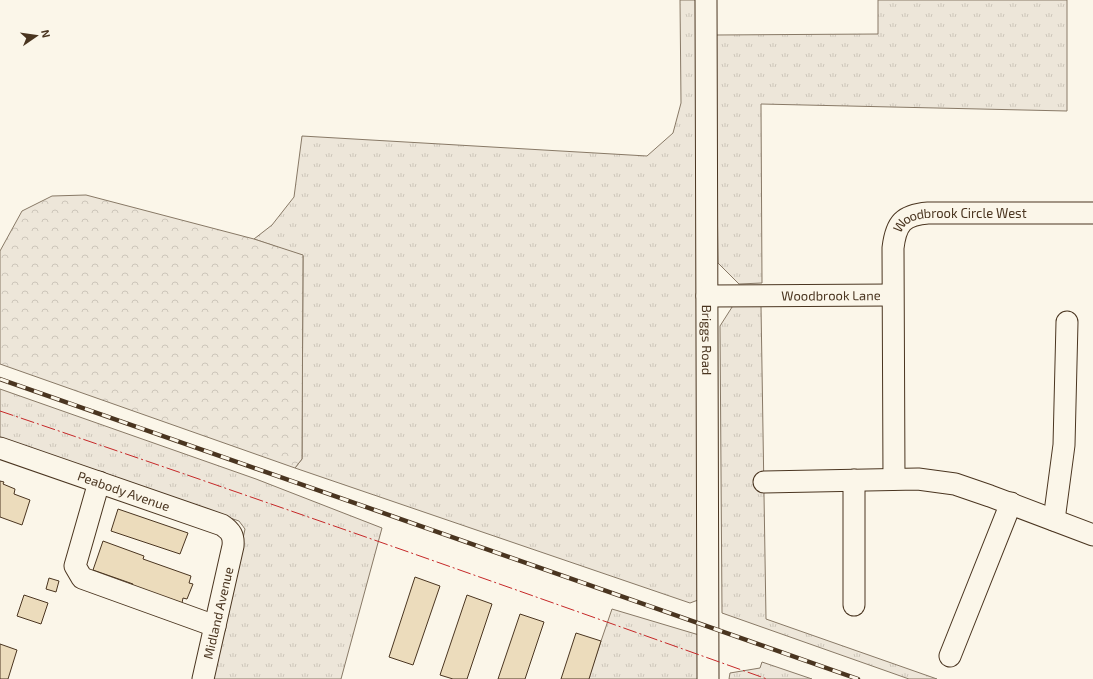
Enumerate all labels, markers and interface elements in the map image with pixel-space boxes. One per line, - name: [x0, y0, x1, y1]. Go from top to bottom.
- north arrow: [16, 16, 56, 56]
- text: N: [39, 28, 53, 39]
- street label: Woodbrook Circle West: [889, 205, 1027, 235]
- street label: Woodbrook Lane: [781, 287, 881, 304]
- street label: Briggs Road: [699, 305, 715, 375]
- street label: Peabody Avenue: [75, 468, 172, 514]
- street label: Midland Avenue: [200, 565, 236, 661]

